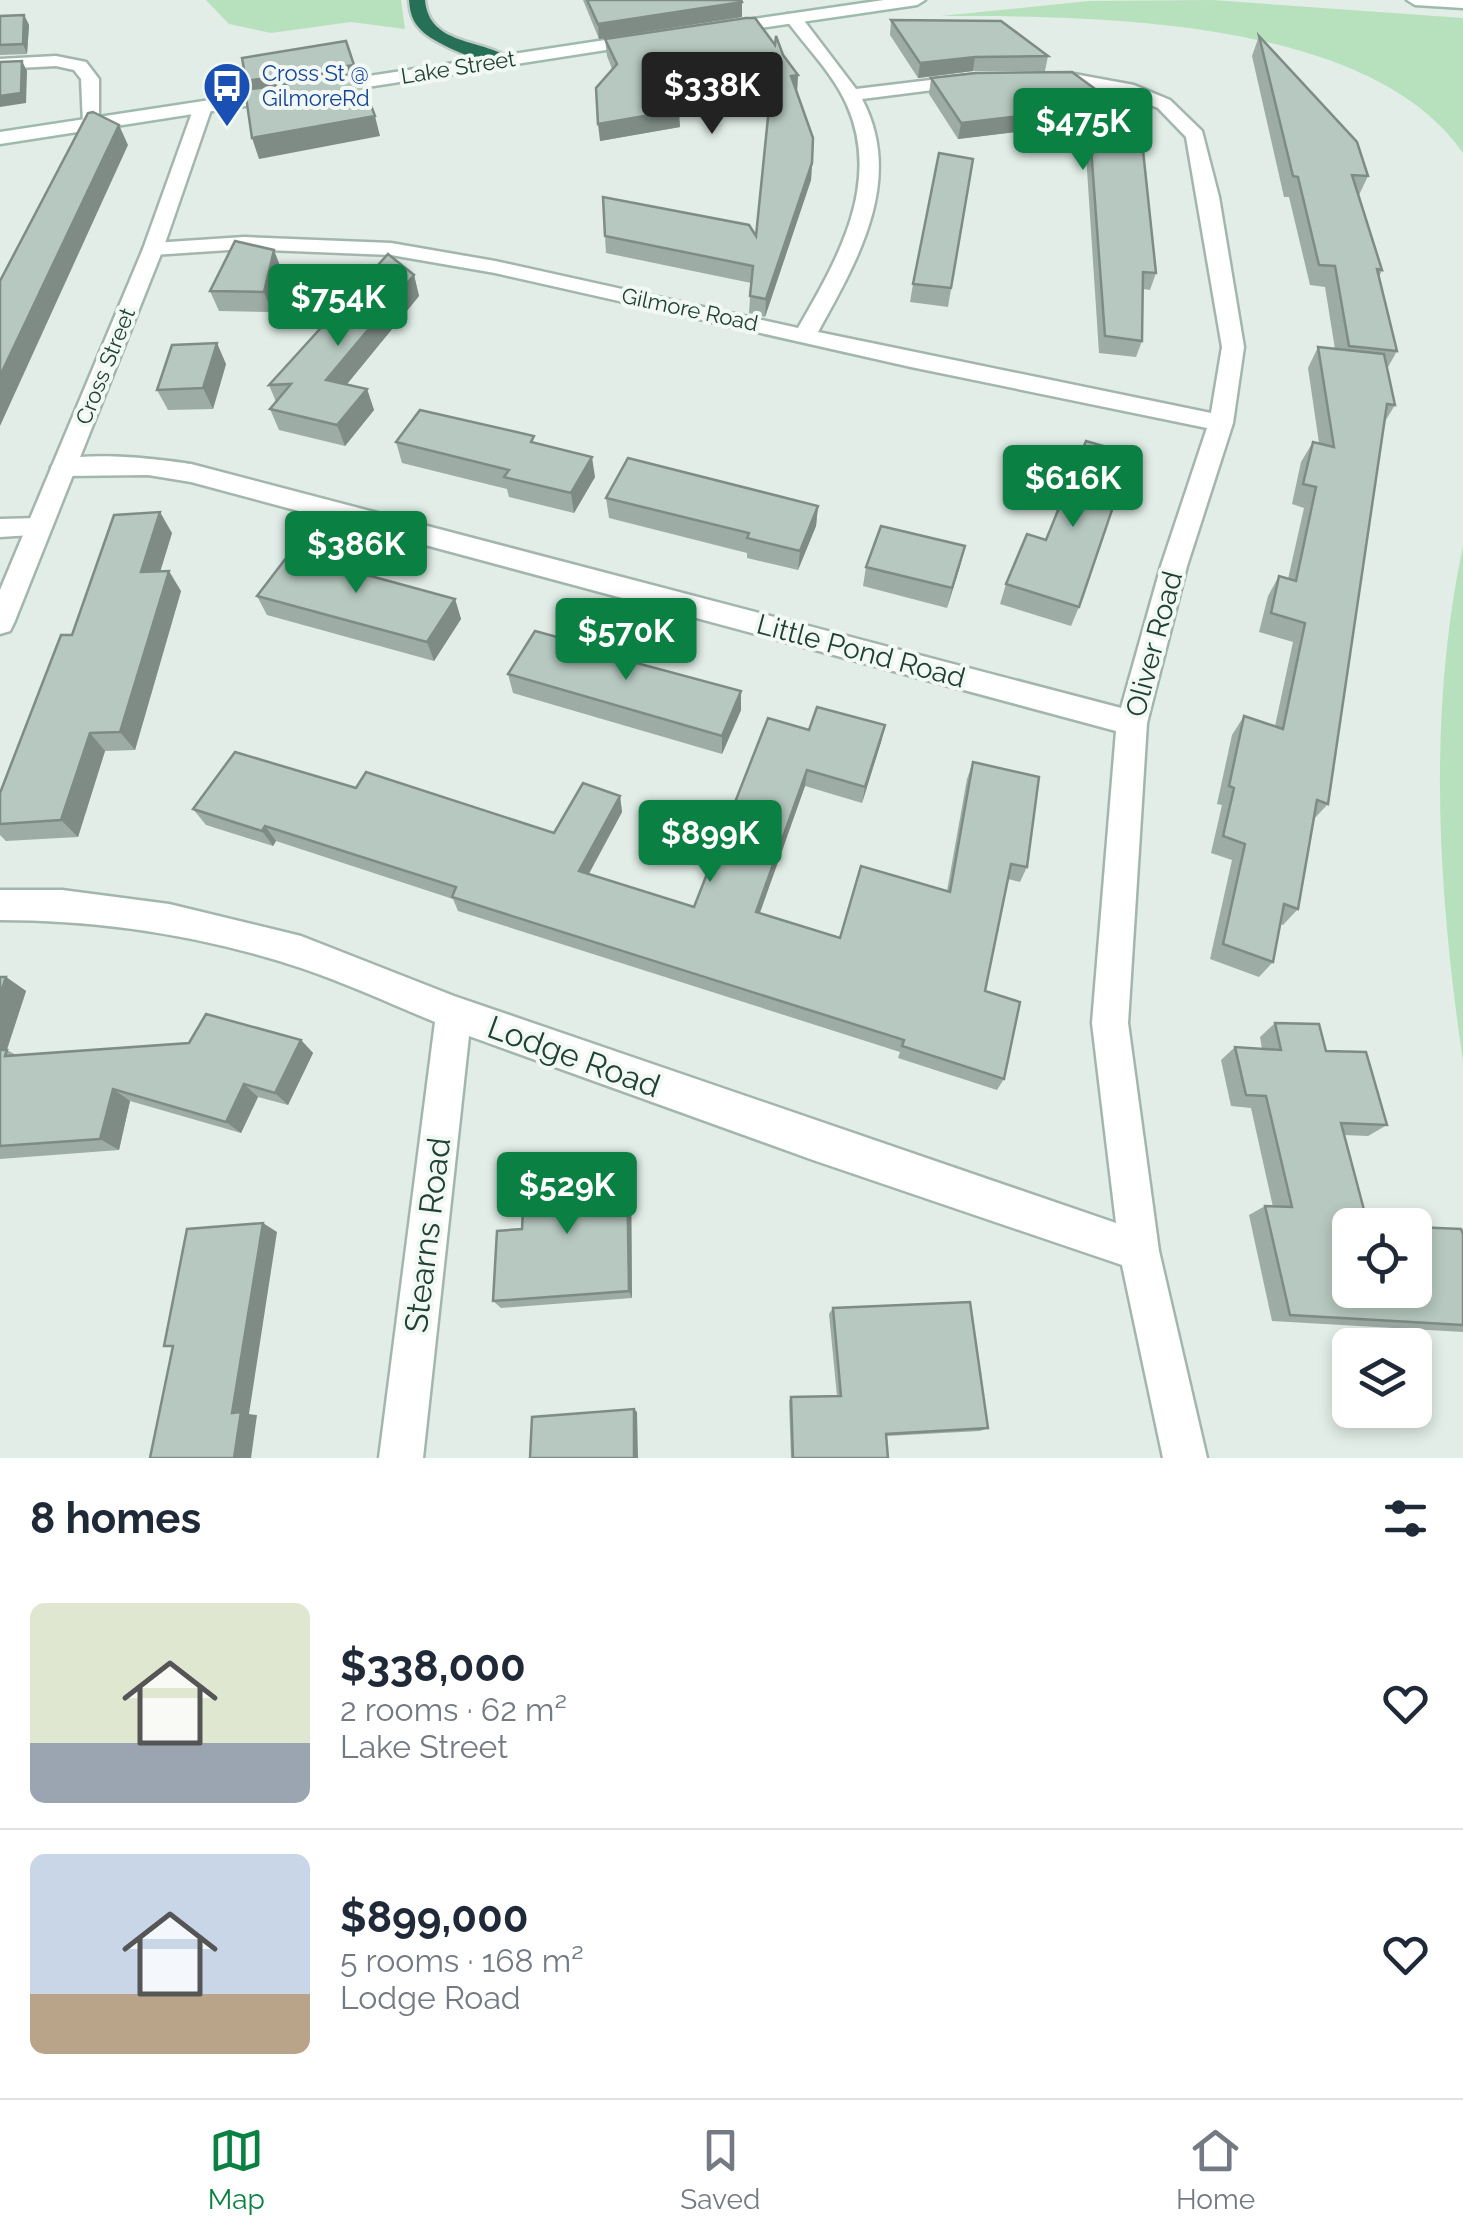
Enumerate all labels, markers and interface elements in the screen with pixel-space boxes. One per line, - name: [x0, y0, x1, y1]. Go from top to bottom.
- street label: Lake Street: [399, 45, 518, 89]
- pin: $338K: [642, 52, 782, 137]
- bus stop icon: Cross St @ GilmoreRd: [201, 60, 253, 128]
- place label: Cross St @ GilmoreRd: [262, 60, 370, 111]
- text: $338K: [664, 66, 760, 103]
- pin: $475K: [1013, 88, 1153, 173]
- text: $475K: [1035, 102, 1131, 139]
- pin: $754K: [268, 264, 408, 349]
- text: $754K: [290, 278, 386, 315]
- street label: Gilmore Road: [620, 282, 760, 336]
- street label: Cross Street: [70, 303, 140, 428]
- pin: $616K: [1003, 445, 1143, 530]
- text: $616K: [1025, 459, 1121, 496]
- pin: $386K: [286, 511, 426, 596]
- text: $386K: [307, 525, 405, 562]
- street label: Oliver Road: [1119, 568, 1189, 720]
- pin: $570K: [556, 598, 696, 683]
- street label: Little Pond Road: [753, 607, 969, 695]
- text: $570K: [577, 612, 675, 649]
- pin: $899K: [640, 800, 780, 885]
- text: $899K: [661, 814, 759, 851]
- street label: Lodge Road: [483, 1008, 665, 1104]
- street label: Stearns Road: [397, 1135, 457, 1335]
- pin: $529K: [497, 1152, 637, 1237]
- text: $529K: [519, 1166, 615, 1203]
- map controls: [1332, 1208, 1432, 1428]
- button: locate: [1332, 1208, 1432, 1308]
- button: layers: [1332, 1328, 1432, 1428]
- icon: filters: [1378, 1491, 1433, 1546]
- text: 8 homes: [30, 1494, 201, 1543]
- text: $338,000: [340, 1642, 526, 1691]
- icon: home: [110, 1643, 230, 1763]
- icon: heart: [1378, 1676, 1433, 1731]
- text: 2 rooms · 62 m²: [340, 1691, 567, 1728]
- text: Lake Street: [340, 1728, 508, 1765]
- text: $899,000: [340, 1893, 529, 1942]
- icon: home: [110, 1894, 230, 2014]
- icon: heart: [1378, 1927, 1433, 1982]
- text: 5 rooms · 168 m²: [340, 1942, 584, 1979]
- text: Lodge Road: [340, 1979, 521, 2016]
- tab: Map: [208, 2123, 265, 2216]
- tab: Saved: [680, 2123, 760, 2216]
- tab: Home: [1176, 2123, 1255, 2216]

